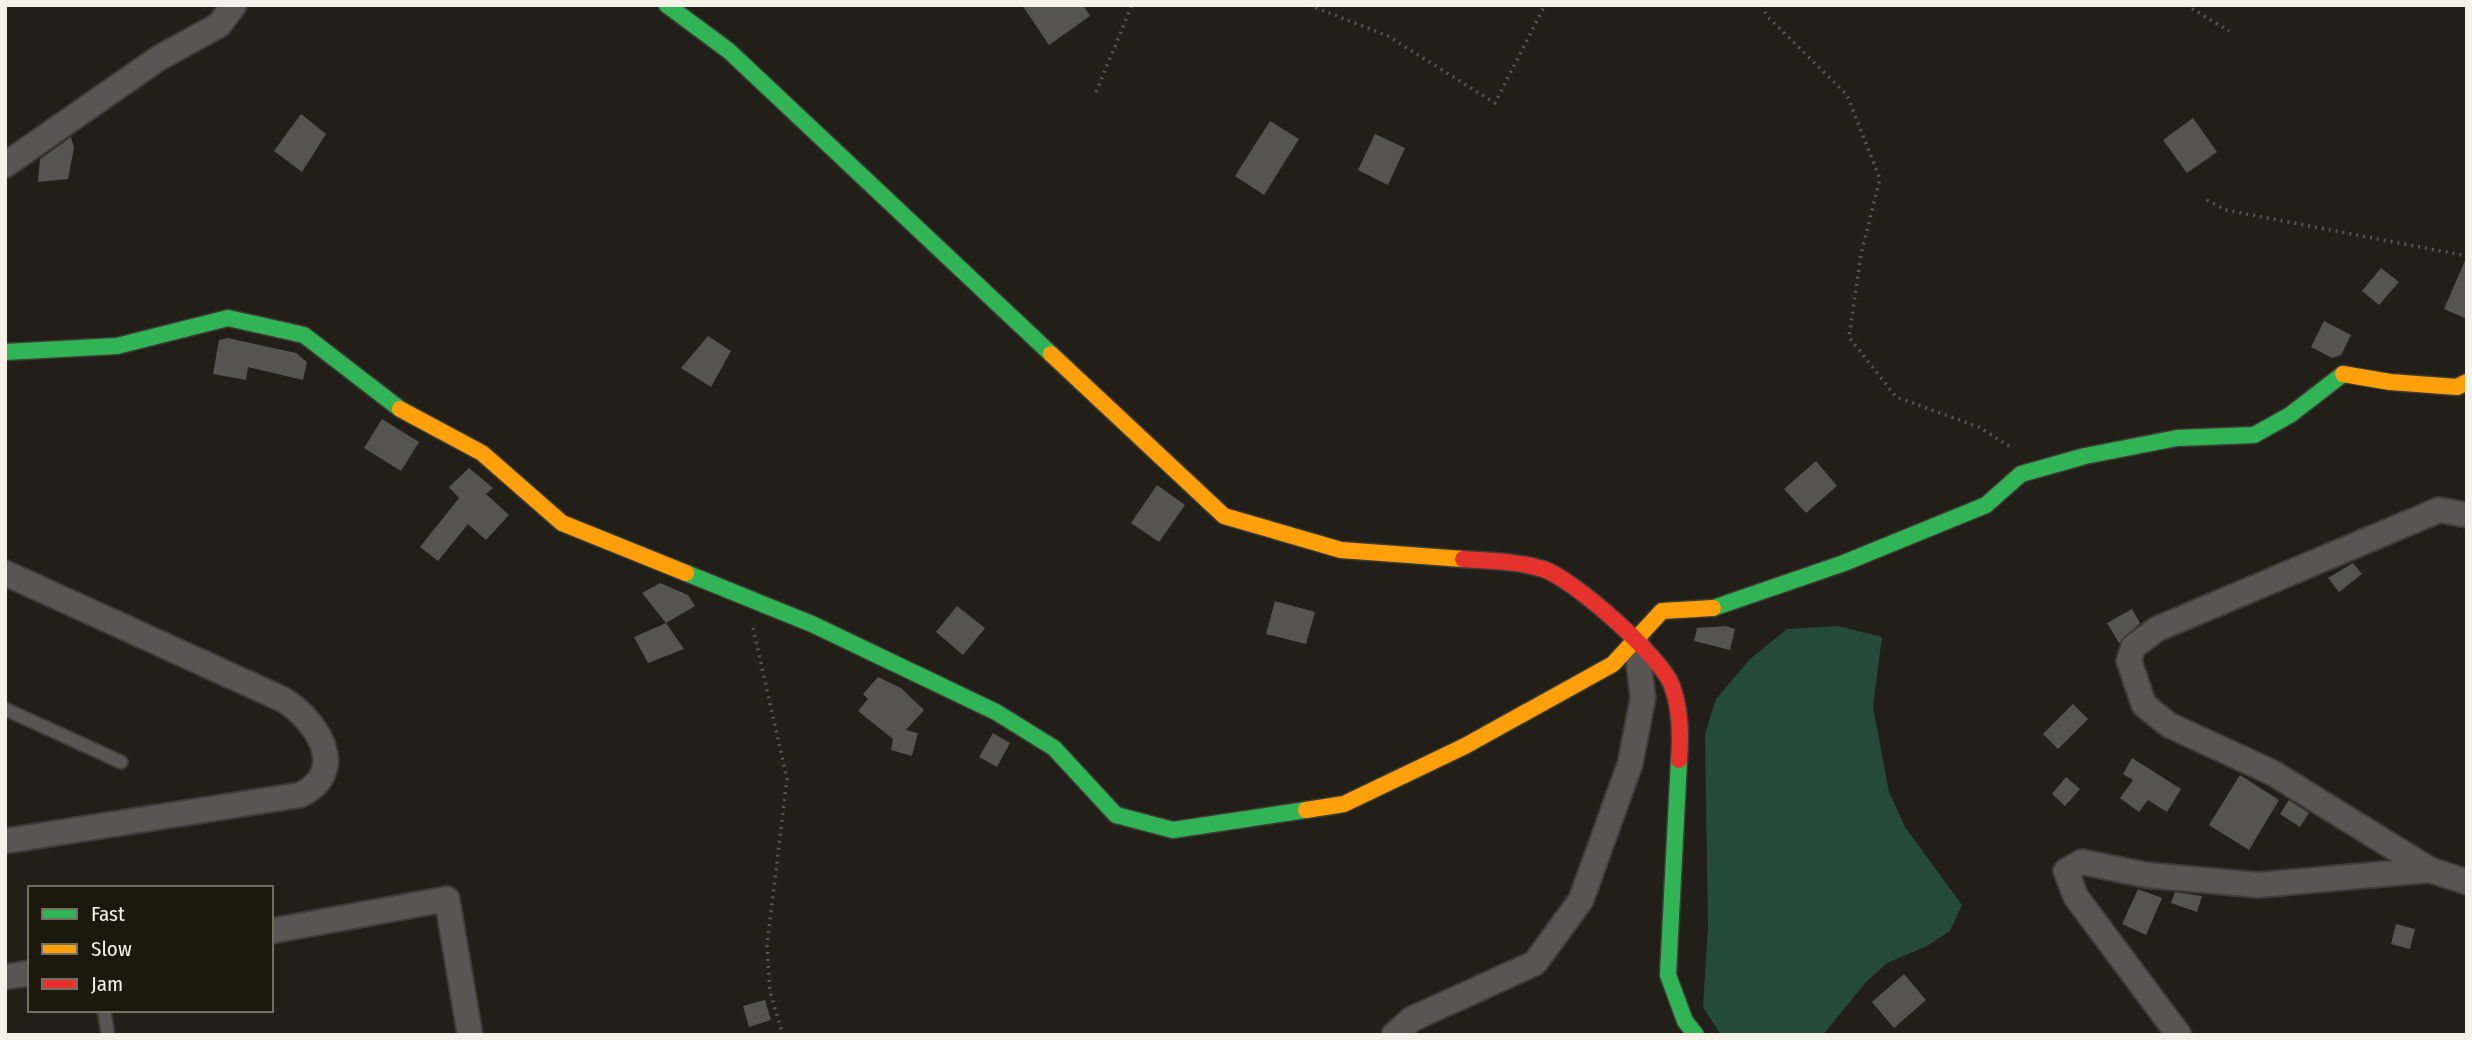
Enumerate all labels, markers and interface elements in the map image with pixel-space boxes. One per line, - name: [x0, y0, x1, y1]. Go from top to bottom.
- legend: [28, 886, 273, 1012]
- text: Fast: [91, 901, 125, 927]
- text: Slow: [91, 936, 132, 962]
- text: Jam: [91, 971, 123, 997]

